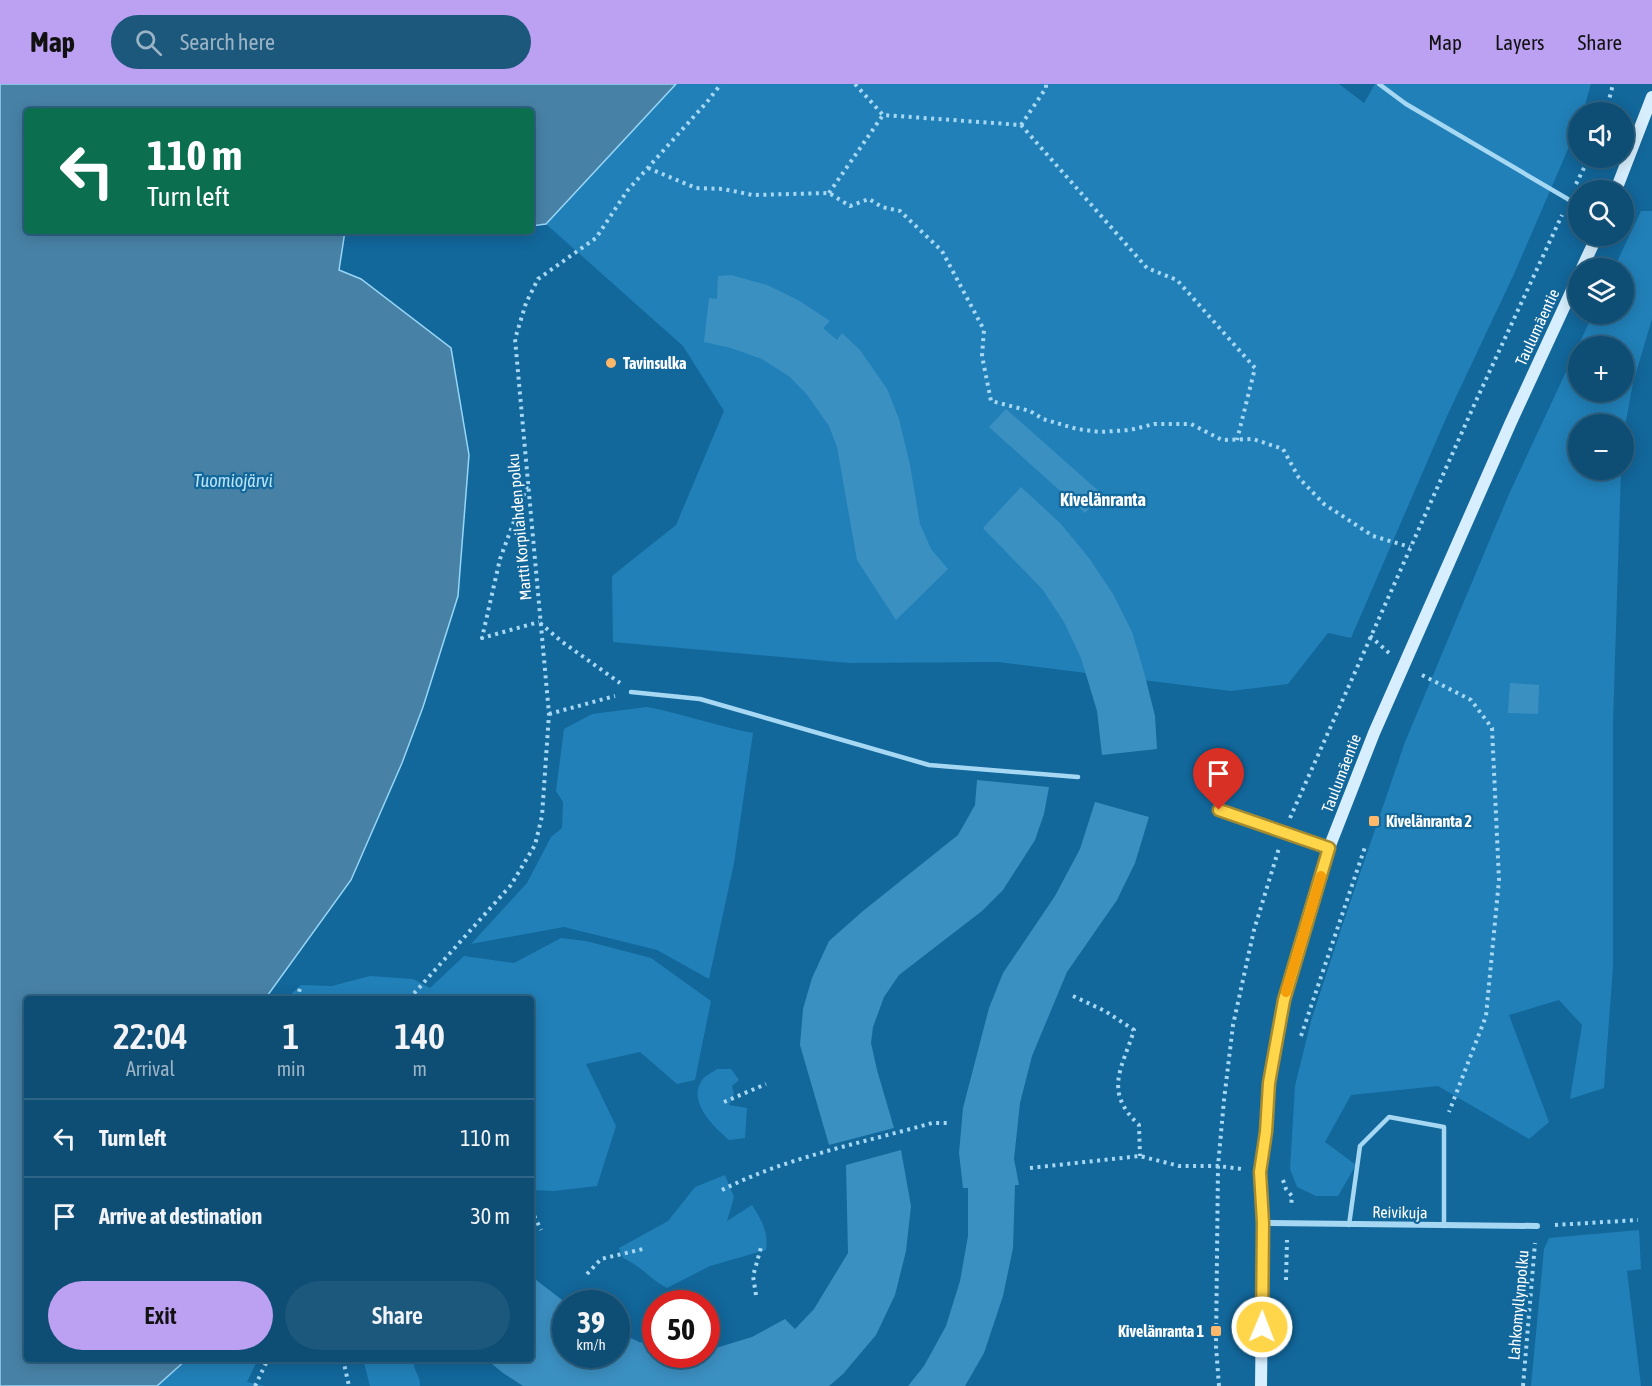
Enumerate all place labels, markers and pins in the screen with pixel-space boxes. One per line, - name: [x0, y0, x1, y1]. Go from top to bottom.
- place label: Tavinsulka: [623, 354, 686, 372]
- marker: Tavinsulka: [604, 356, 618, 370]
- pin: [1193, 748, 1244, 810]
- place label: Kivelänranta 2: [1386, 812, 1472, 830]
- marker: Kivelänranta 2: [1367, 814, 1381, 828]
- place label: Kivelänranta 1: [1118, 1322, 1204, 1340]
- marker: Kivelänranta 1: [1209, 1324, 1223, 1338]

